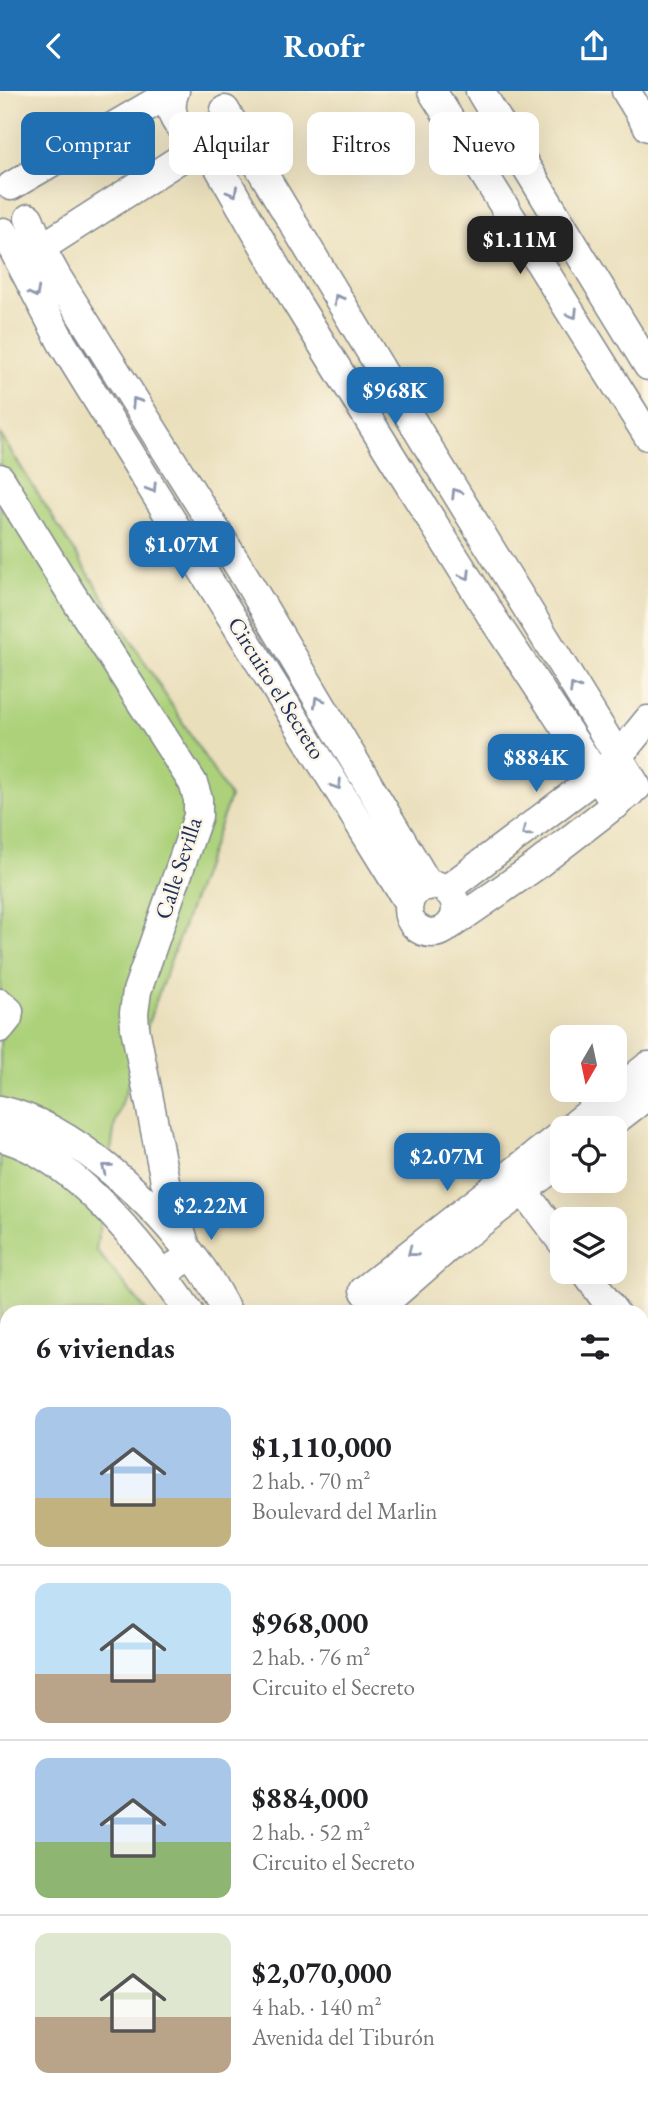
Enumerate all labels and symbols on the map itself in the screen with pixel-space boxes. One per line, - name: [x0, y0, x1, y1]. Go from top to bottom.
- one-way arrow: [225, 184, 238, 197]
- pin: $1.11M: [463, 216, 577, 276]
- one-way arrow: [27, 285, 40, 298]
- one-way arrow: [334, 293, 347, 306]
- one-way arrow: [564, 307, 577, 320]
- pin: $968K: [346, 367, 444, 427]
- one-way arrow: [131, 397, 144, 410]
- one-way arrow: [143, 480, 156, 493]
- one-way arrow: [452, 488, 465, 501]
- pin: $1.07M: [125, 521, 239, 581]
- one-way arrow: [458, 567, 471, 580]
- street label: Circuito el Secreto: [221, 611, 333, 765]
- one-way arrow: [570, 682, 583, 695]
- one-way arrow: [314, 696, 327, 709]
- pin: $884K: [487, 735, 585, 794]
- one-way arrow: [328, 777, 341, 790]
- street label: Calle Sevilla: [147, 812, 209, 923]
- one-way arrow: [521, 824, 534, 836]
- north arrow: [550, 1025, 626, 1103]
- pin: $2.07M: [390, 1133, 504, 1193]
- one-way arrow: [101, 1163, 113, 1176]
- pin: $2.22M: [154, 1183, 268, 1242]
- one-way arrow: [407, 1244, 420, 1256]

